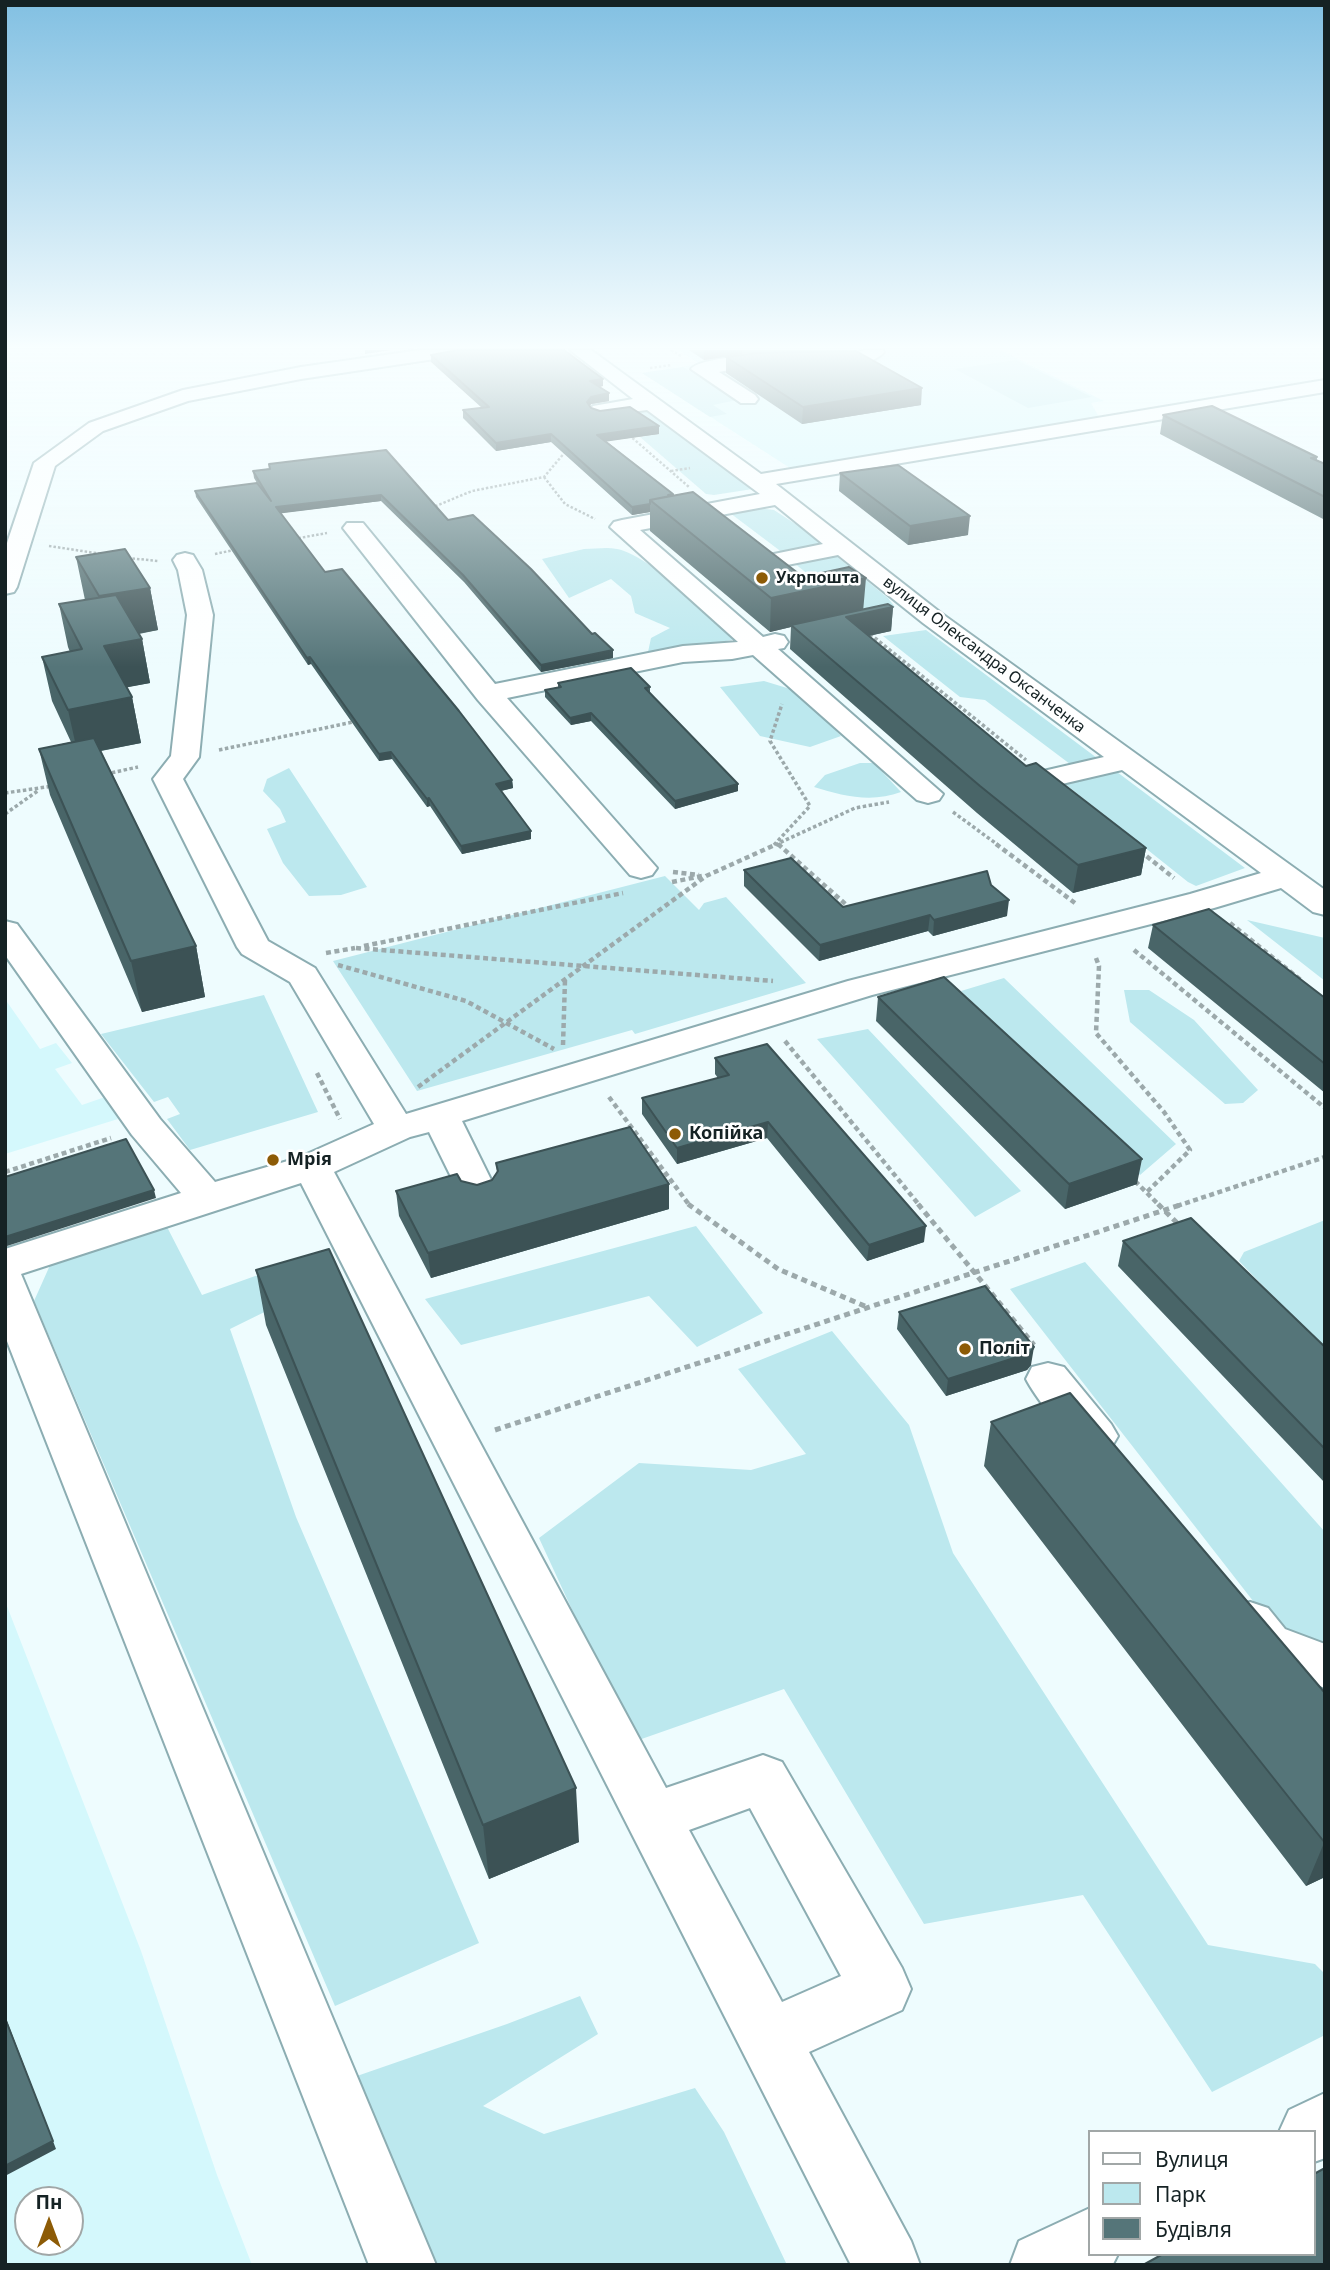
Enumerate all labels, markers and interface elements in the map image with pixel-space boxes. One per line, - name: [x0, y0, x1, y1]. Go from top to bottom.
- place label: Укрпошта: [776, 568, 859, 588]
- marker: Укрпошта: [754, 570, 770, 586]
- street label: вулиця Олександра Оксанченка: [879, 573, 1089, 737]
- place label: Копійка: [689, 1123, 763, 1145]
- marker: Копійка: [667, 1126, 683, 1142]
- place label: Мрія: [287, 1149, 332, 1171]
- marker: Мрія: [265, 1152, 281, 1168]
- place label: Політ: [979, 1338, 1030, 1360]
- marker: Політ: [957, 1341, 973, 1357]
- legend: [1088, 2130, 1316, 2256]
- text: Вулиця: [1155, 2145, 1229, 2173]
- text: Парк: [1155, 2180, 1206, 2208]
- north arrow: [14, 2186, 84, 2256]
- text: Пн: [36, 2189, 62, 2215]
- text: Будівля: [1155, 2215, 1232, 2243]

